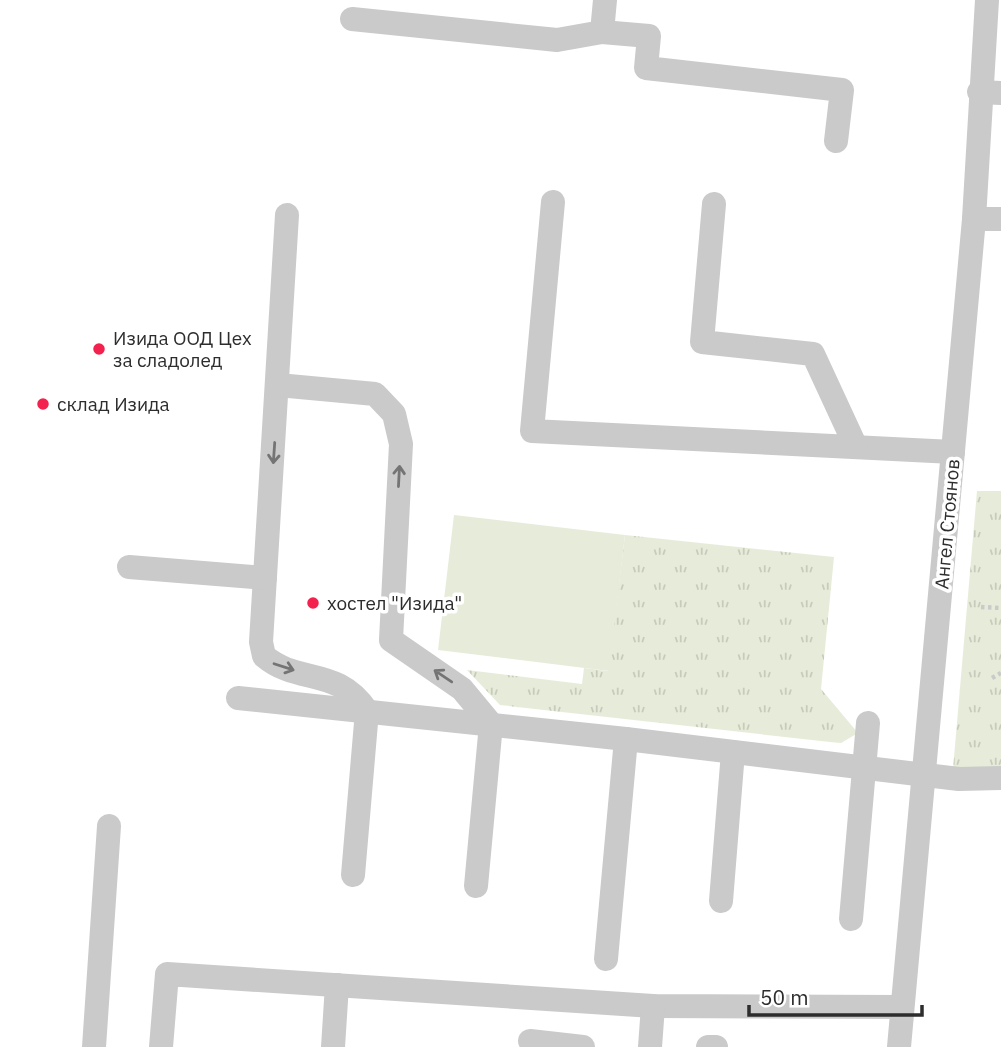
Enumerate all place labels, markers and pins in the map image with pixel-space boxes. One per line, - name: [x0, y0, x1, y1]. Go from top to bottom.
- place label: Изида ООД Цех за сладолед: [113, 326, 252, 372]
- marker: Изида ООД Цех за сладолед: [91, 341, 107, 357]
- place label: склад Изида: [57, 392, 170, 416]
- marker: склад Изида: [35, 396, 51, 412]
- place label: хостел "Изида": [327, 591, 462, 615]
- marker: хостел "Изида": [305, 595, 321, 611]

